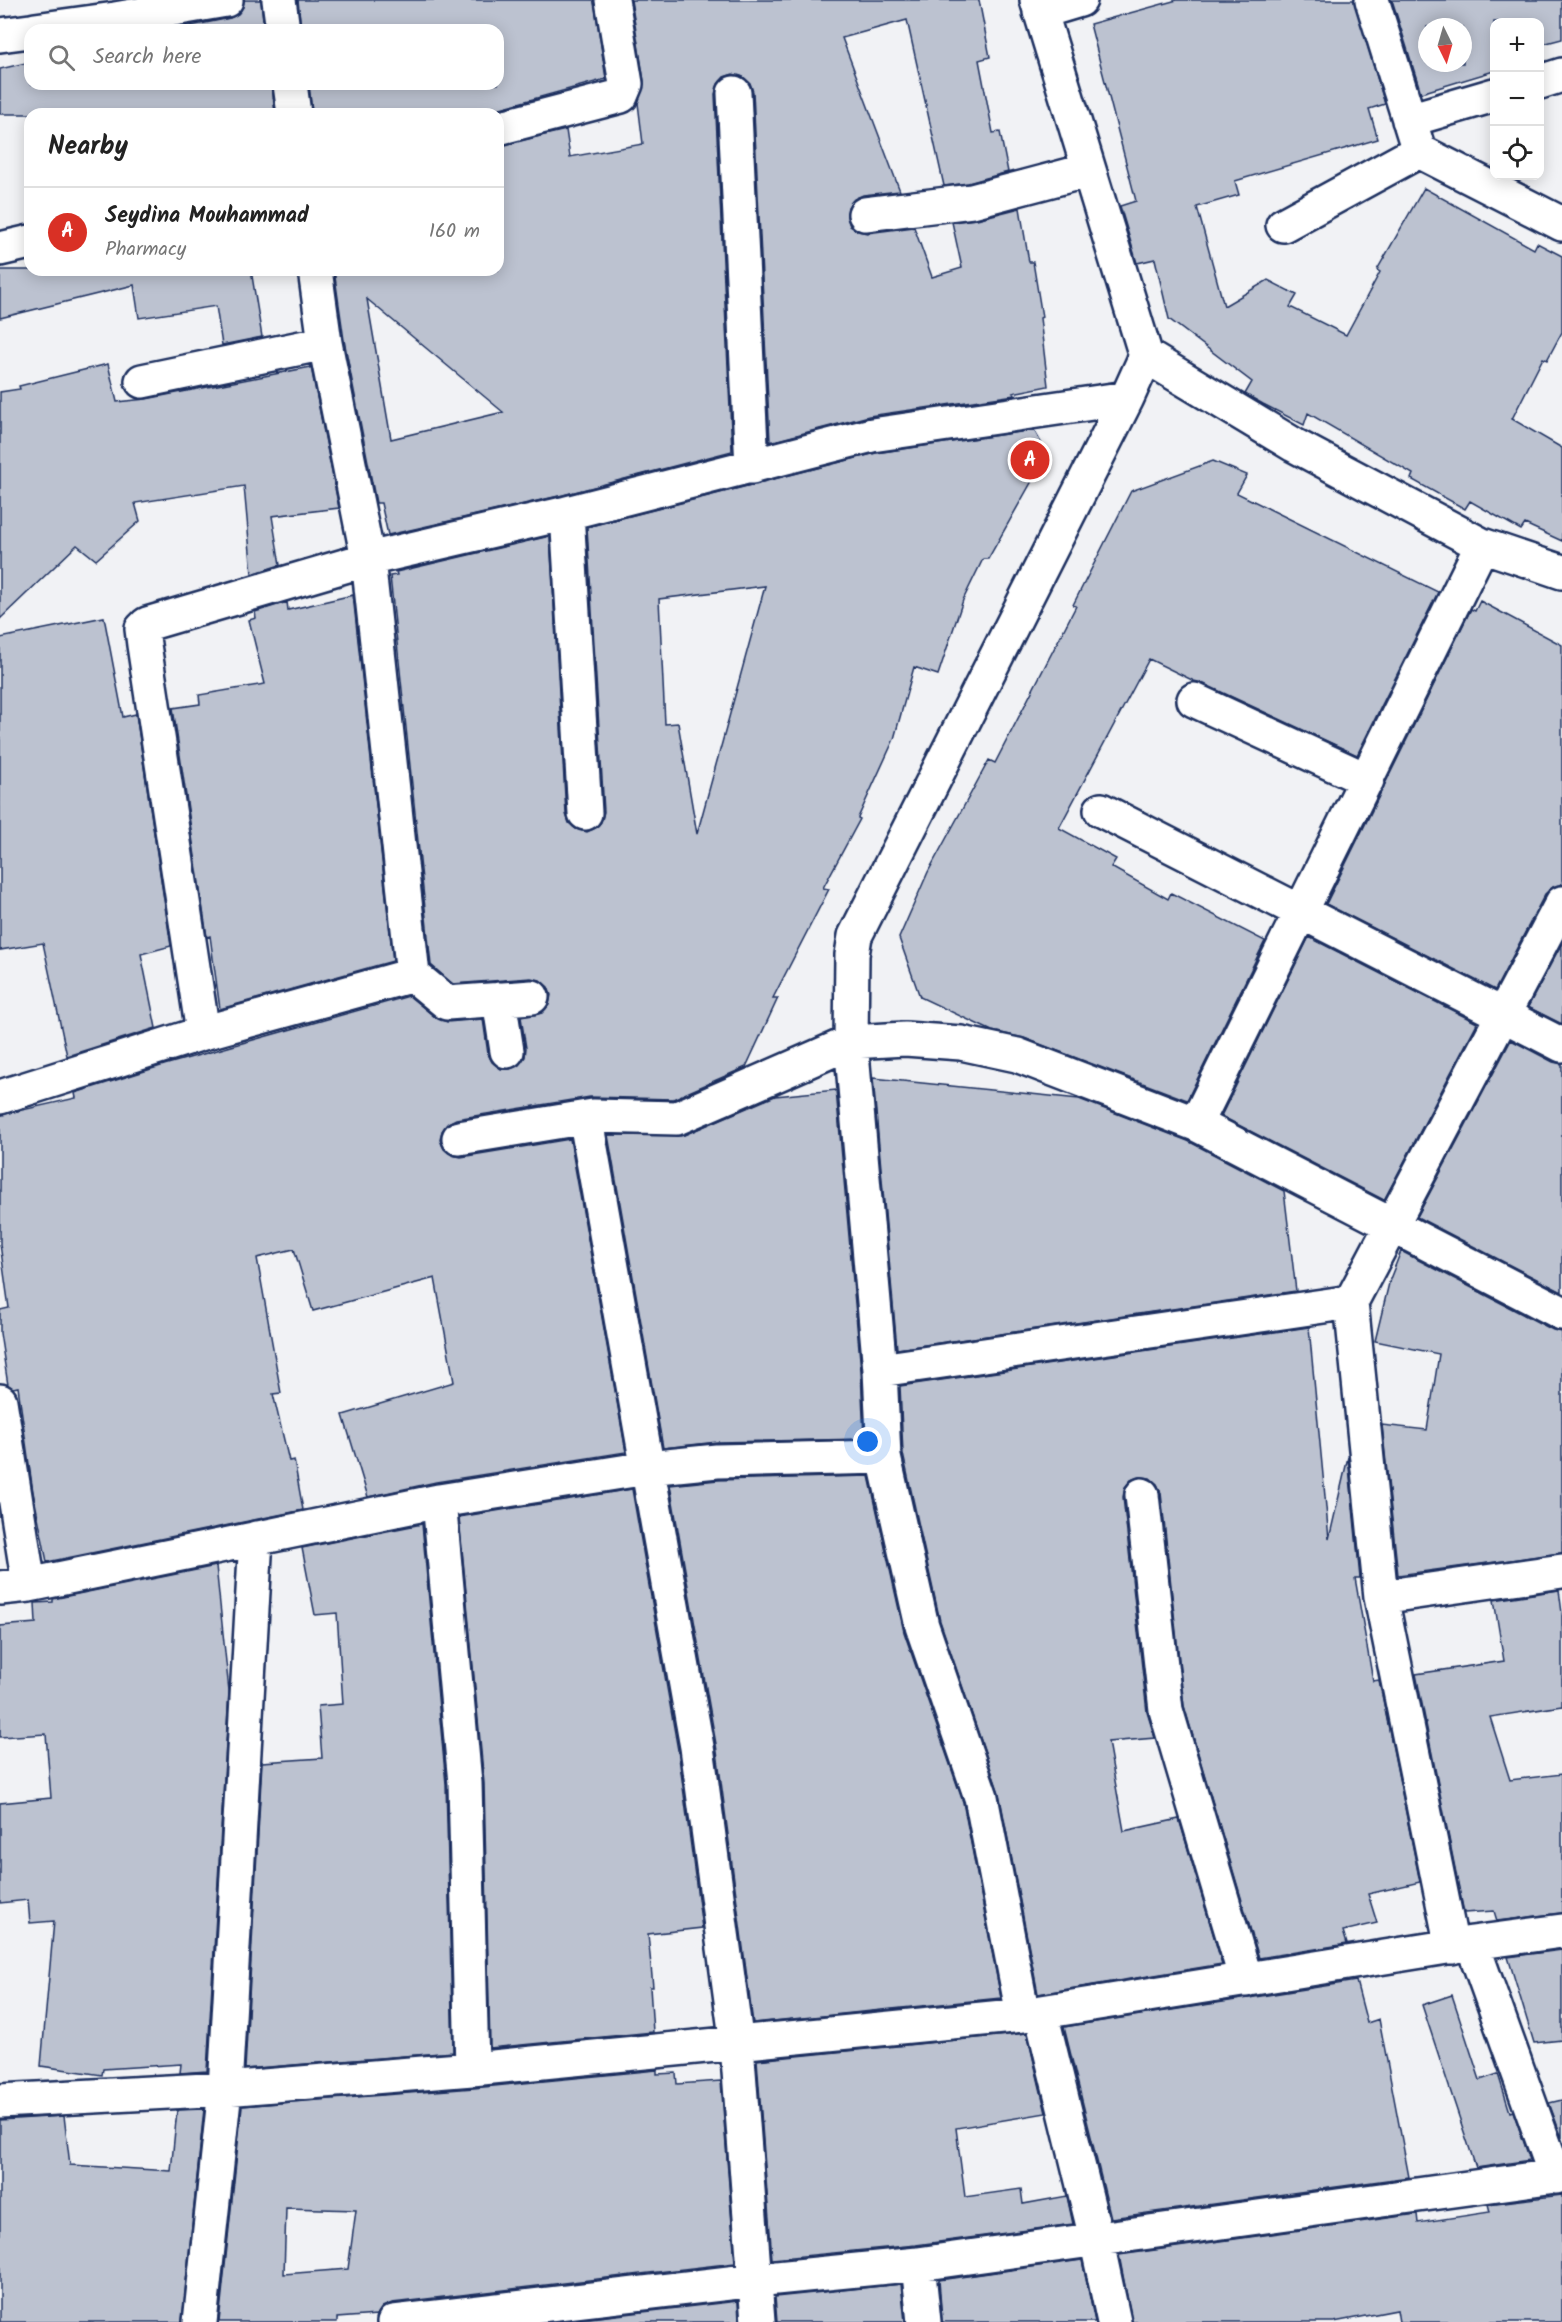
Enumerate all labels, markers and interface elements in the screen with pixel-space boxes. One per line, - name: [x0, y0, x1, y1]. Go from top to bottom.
- north arrow: [1418, 18, 1472, 72]
- map controls: [1490, 18, 1544, 180]
- button: +: [1490, 18, 1544, 72]
- search box: [24, 24, 504, 90]
- text: Search here: [93, 40, 201, 75]
- icon: search: [45, 41, 78, 74]
- button: −: [1490, 72, 1544, 126]
- text: Nearby: [48, 126, 128, 168]
- button: locate: [1490, 126, 1544, 180]
- text: Seydina Mouhammad: [105, 199, 309, 234]
- text: A: [61, 216, 74, 248]
- text: 160 m: [429, 216, 480, 248]
- text: Pharmacy: [105, 234, 186, 266]
- pin: A: [1010, 438, 1050, 482]
- your location: [853, 1427, 882, 1456]

